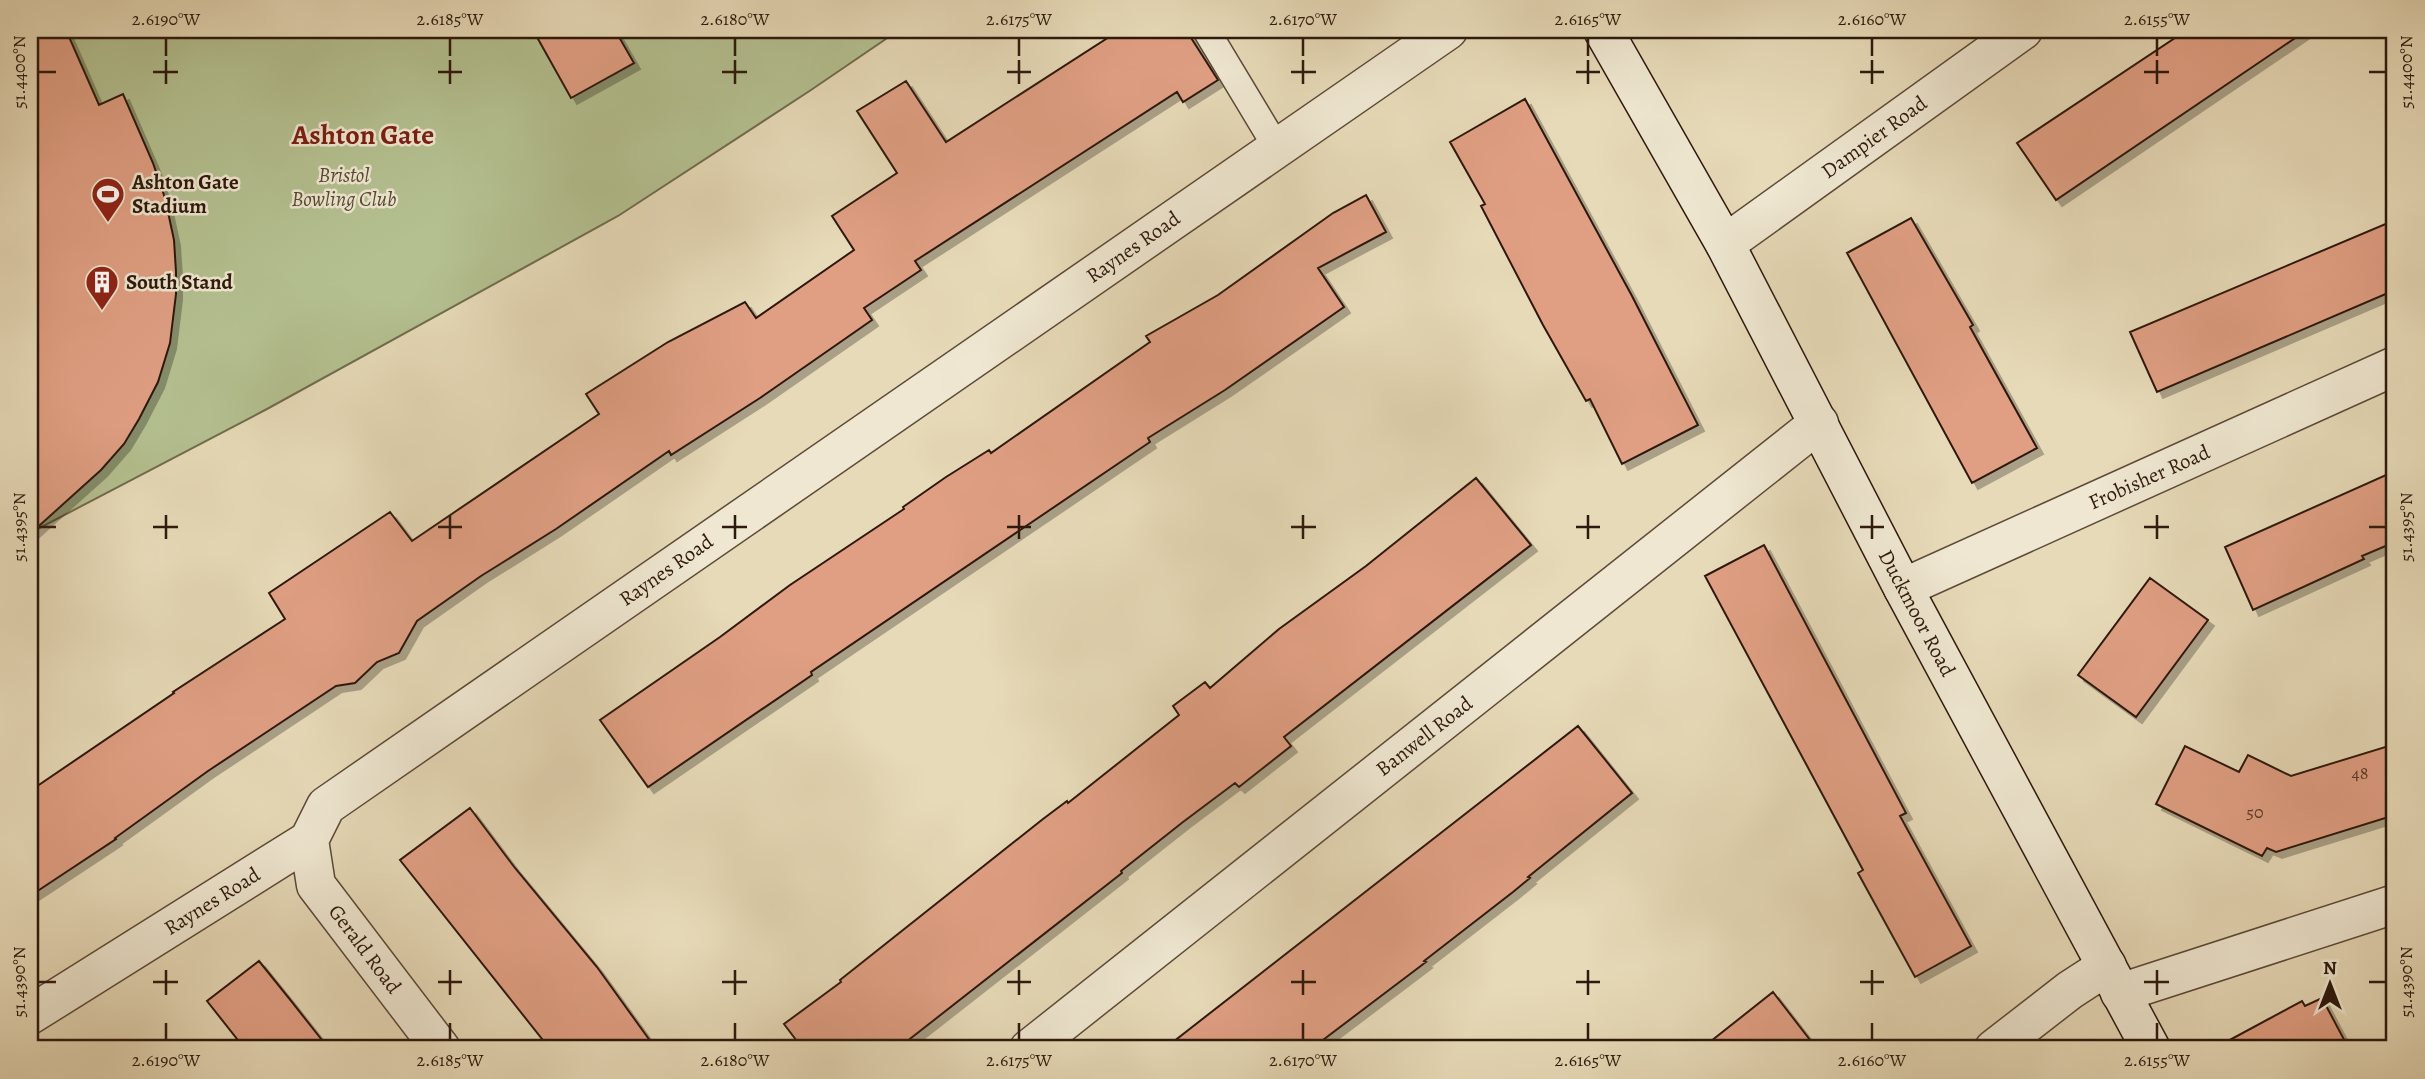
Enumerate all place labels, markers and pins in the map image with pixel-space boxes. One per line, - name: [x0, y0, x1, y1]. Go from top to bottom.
- place label: Ashton Gate Stadium: [131, 168, 239, 220]
- sports icon: Ashton Gate Stadium: [89, 175, 127, 224]
- building icon: South Stand: [83, 263, 121, 312]
- place label: South Stand: [126, 268, 234, 296]

